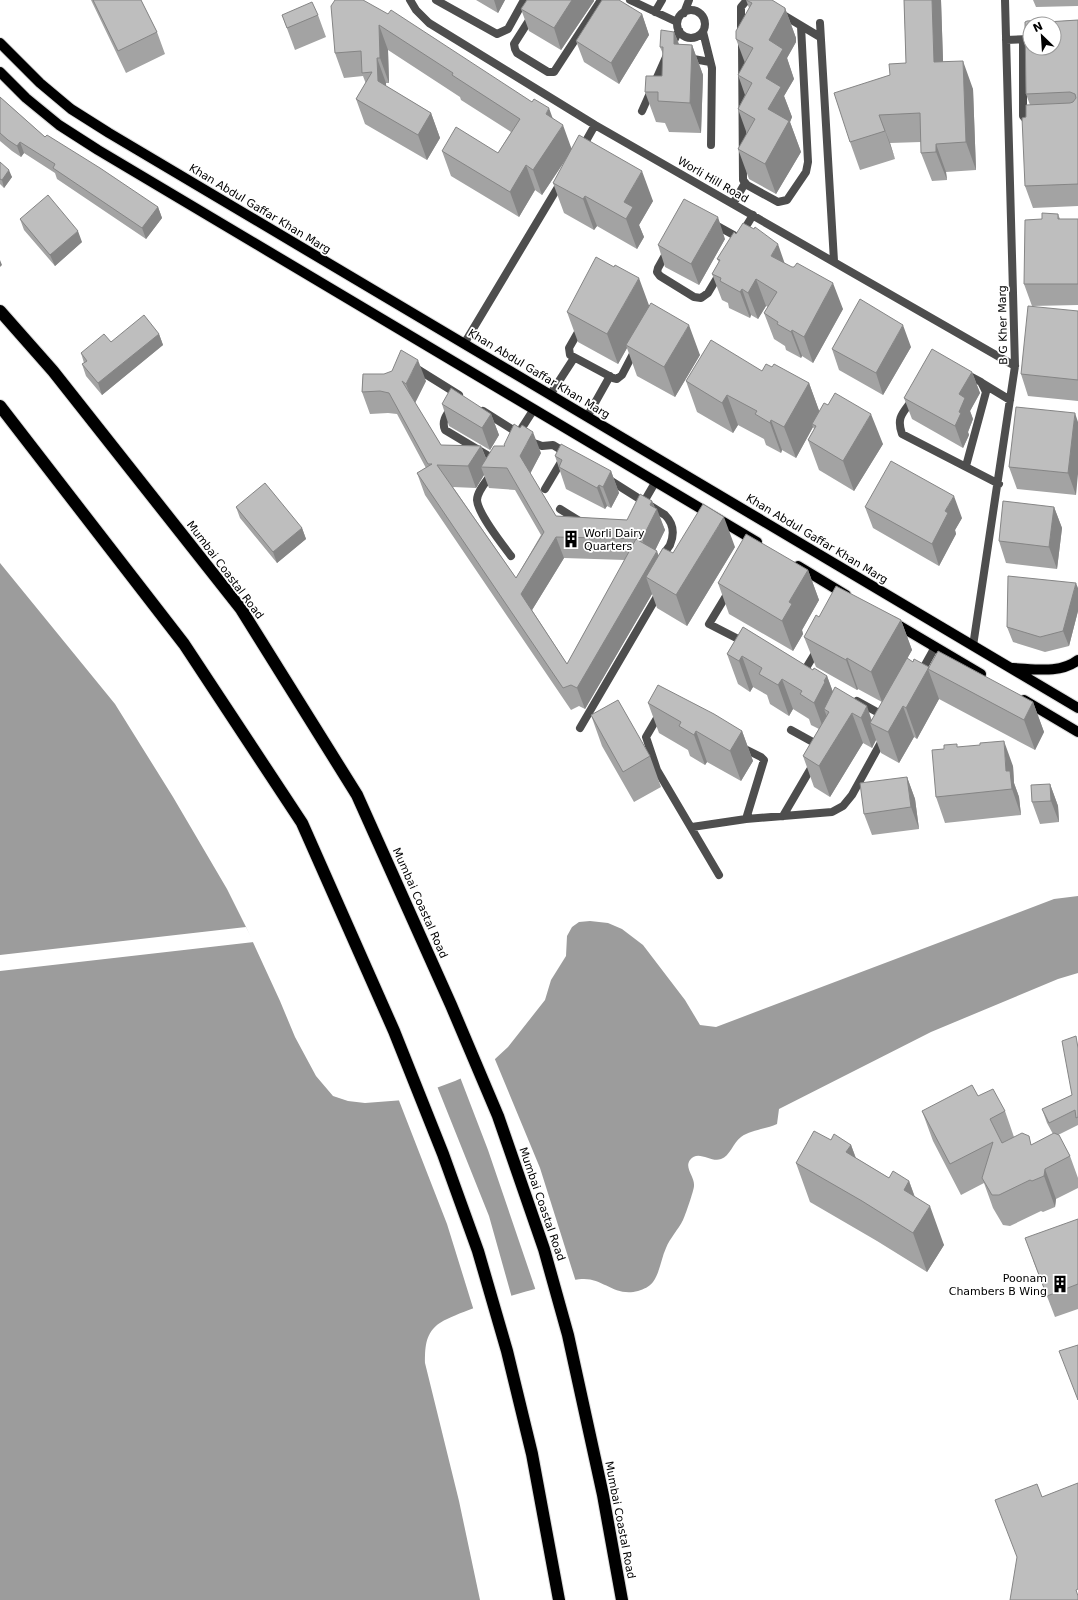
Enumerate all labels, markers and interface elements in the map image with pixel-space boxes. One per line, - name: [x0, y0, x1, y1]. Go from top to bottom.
- north arrow: [1022, 16, 1062, 56]
- text: N: [1031, 20, 1045, 35]
- street label: Worli Hill Road: [675, 154, 751, 206]
- street label: Khan Abdul Gaffar Khan Marg: [187, 161, 333, 257]
- street label: B G Kher Marg: [996, 285, 1010, 365]
- street label: Khan Abdul Gaffar Khan Marg: [466, 326, 612, 422]
- street label: Khan Abdul Gaffar Khan Marg: [744, 491, 890, 587]
- street label: Mumbai Coastal Road: [184, 518, 266, 622]
- place label: Worli Dairy Quarters: [584, 527, 645, 553]
- building icon: Worli Dairy Quarters: [561, 529, 581, 549]
- street label: Mumbai Coastal Road: [390, 846, 450, 960]
- street label: Mumbai Coastal Road: [516, 1145, 568, 1263]
- place label: Poonam Chambers B Wing: [949, 1272, 1047, 1298]
- building icon: Poonam Chambers B Wing: [1050, 1274, 1070, 1294]
- street label: Mumbai Coastal Road: [602, 1460, 638, 1580]

